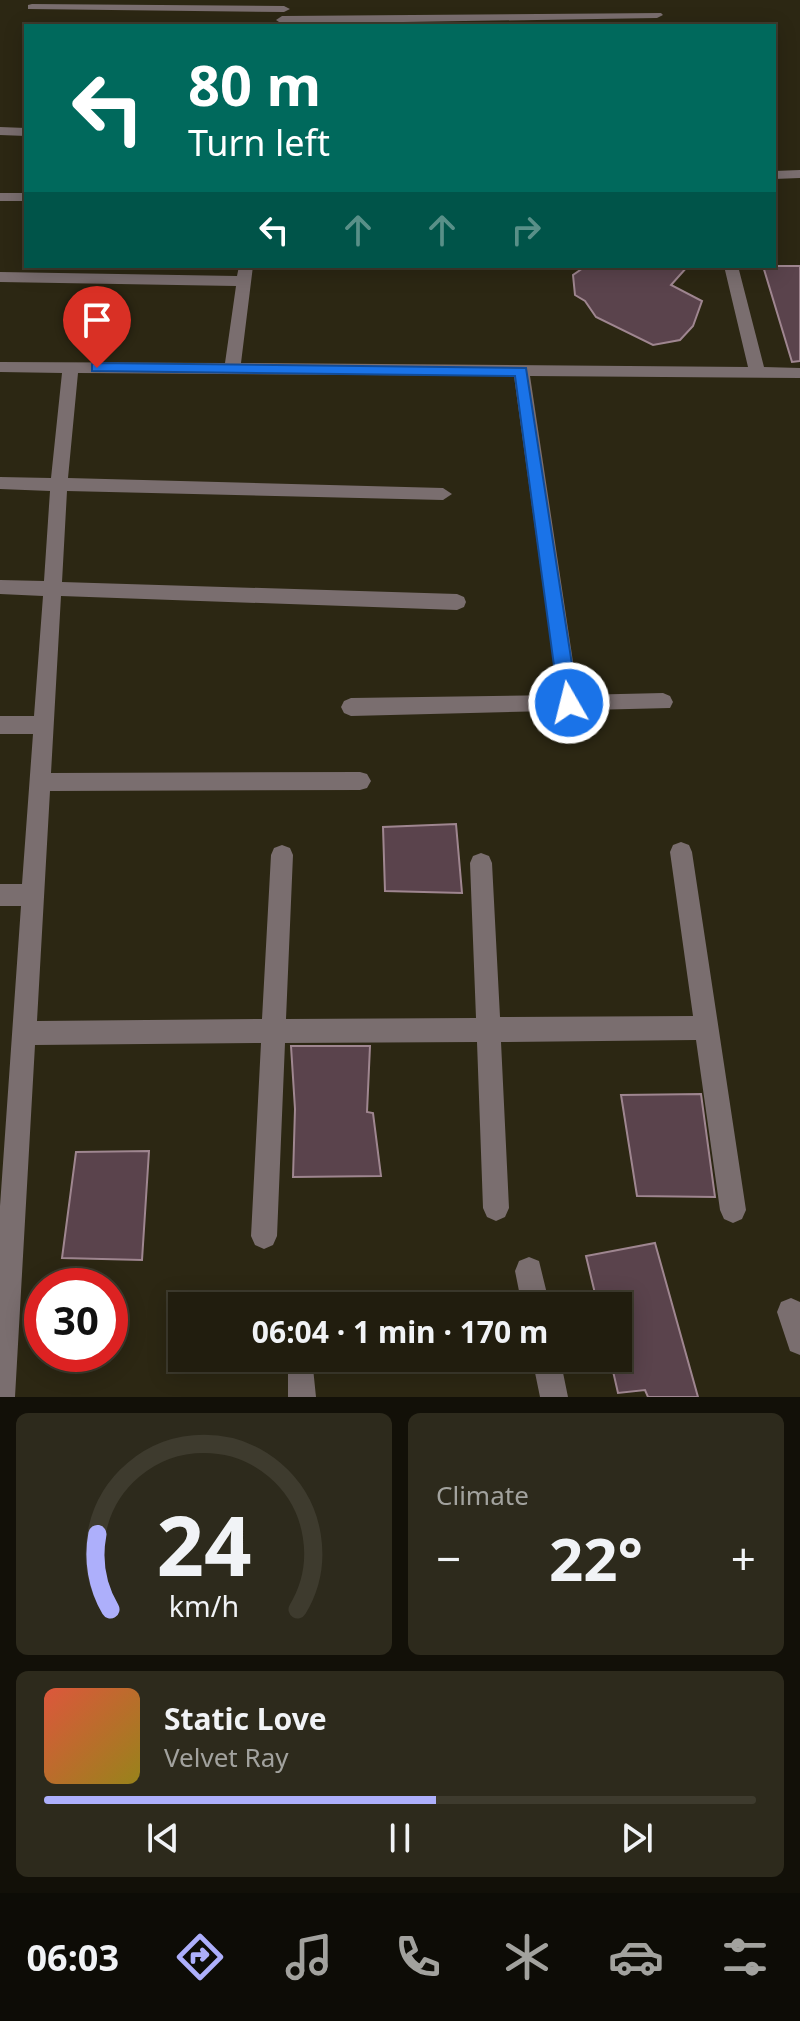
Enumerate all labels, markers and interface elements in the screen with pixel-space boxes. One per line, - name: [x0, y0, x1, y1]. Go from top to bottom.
- text: 80 m: [188, 46, 321, 122]
- icon: left: [56, 56, 160, 160]
- text: Turn left: [188, 118, 330, 167]
- icon: left: [252, 208, 296, 252]
- icon: ahead: [336, 208, 380, 252]
- icon: ahead: [420, 208, 464, 252]
- icon: right: [504, 208, 548, 252]
- pin: [63, 286, 131, 368]
- icon: arrive: [75, 298, 119, 342]
- position arrow: [527, 661, 611, 745]
- speed limit sign: 30: [24, 1268, 128, 1372]
- text: 06:04 · 1 min · 170 m: [252, 1311, 548, 1352]
- text: Climate: [436, 1477, 529, 1513]
- text: 24: [156, 1487, 252, 1600]
- text: 22°: [549, 1517, 643, 1599]
- text: −: [436, 1528, 461, 1588]
- text: +: [731, 1528, 756, 1588]
- text: km/h: [169, 1586, 239, 1625]
- text: Static Love: [164, 1698, 327, 1739]
- text: Velvet Ray: [164, 1739, 289, 1775]
- icon: previous: [141, 1816, 185, 1860]
- icon: pause: [378, 1816, 422, 1860]
- icon: next: [615, 1816, 659, 1860]
- icon: directions: [172, 1929, 228, 1985]
- icon: music: [281, 1929, 337, 1985]
- icon: phone: [390, 1929, 446, 1985]
- icon: climate: [499, 1929, 555, 1985]
- icon: car: [608, 1929, 664, 1985]
- icon: filters: [717, 1929, 773, 1985]
- text: 06:03: [27, 1933, 119, 1982]

